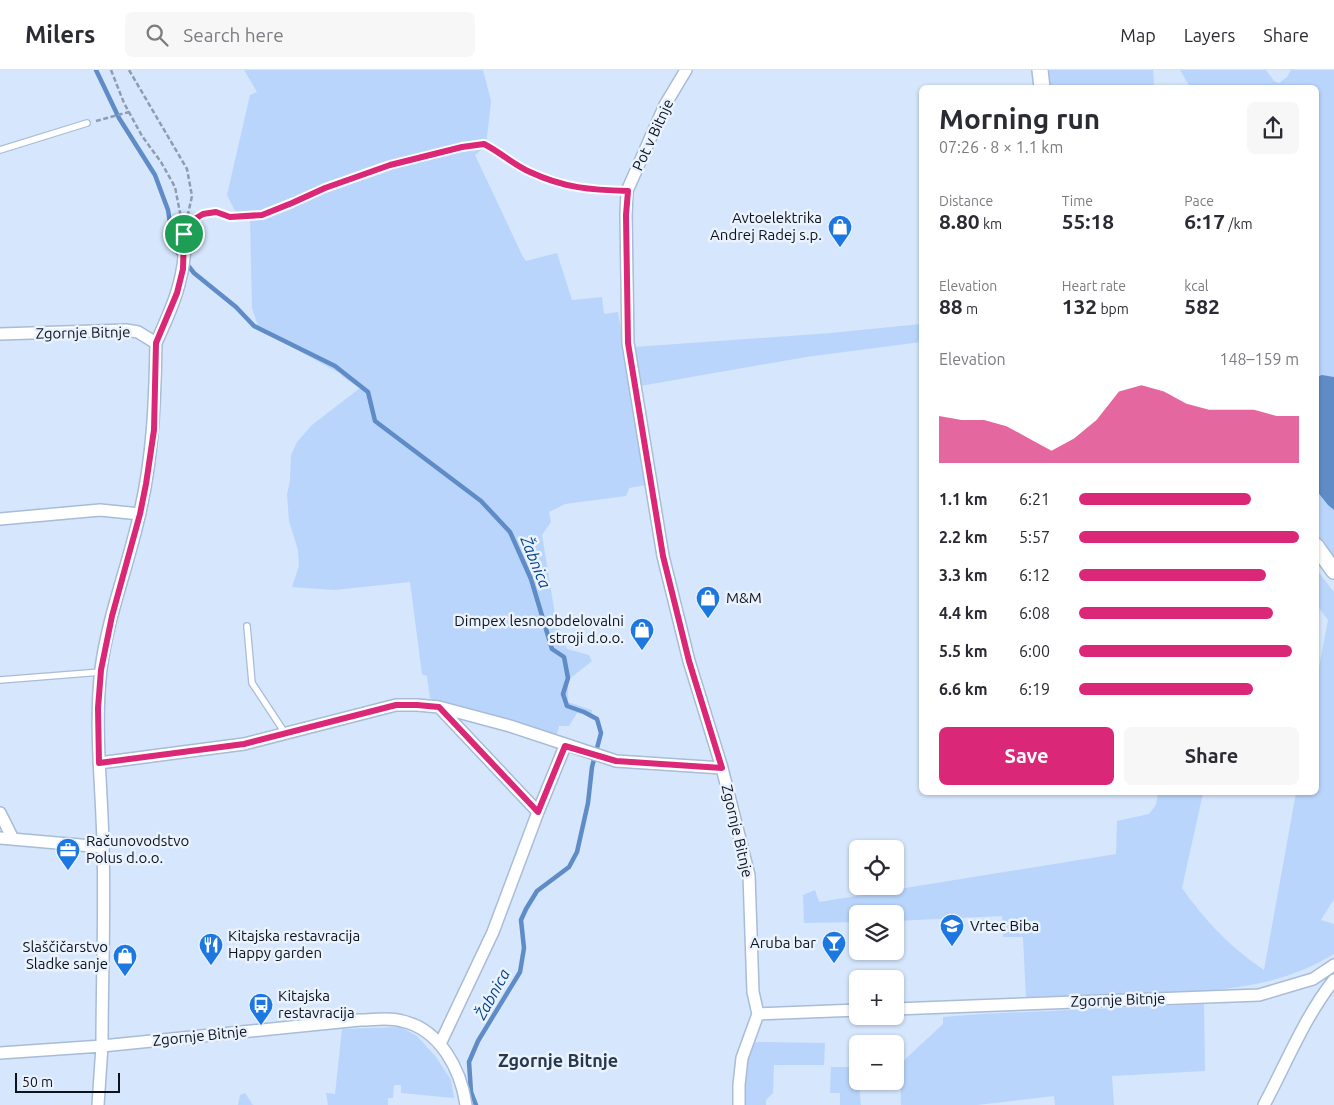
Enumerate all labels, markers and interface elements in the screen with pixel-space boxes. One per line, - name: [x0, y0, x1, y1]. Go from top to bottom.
- search box: [125, 12, 475, 57]
- text: Milers: [25, 21, 95, 48]
- icon: search: [143, 21, 171, 49]
- text: Search here: [183, 24, 284, 46]
- text: Map: [1120, 25, 1156, 45]
- text: Layers: [1184, 25, 1235, 45]
- text: Share: [1263, 25, 1309, 45]
- street label: Pot v Bitnje: [629, 96, 677, 173]
- button: share: [1247, 102, 1299, 154]
- text: Morning run: [939, 103, 1100, 134]
- text: 07:26 · 8 × 1.1 km: [939, 138, 1063, 156]
- text: Distance: [939, 193, 993, 209]
- text: Time: [1062, 193, 1093, 209]
- text: Pace: [1184, 193, 1214, 209]
- place label: Avtoelektrika Andrej Radej s.p.: [710, 209, 822, 243]
- text: 8.80: [939, 209, 980, 233]
- text: 55:18: [1062, 209, 1114, 233]
- text: 6:17: [1184, 209, 1225, 233]
- pin: [163, 213, 205, 255]
- shop icon: Avtoelektrika Andrej Radej s.p.: [827, 214, 853, 248]
- text: km: [980, 216, 1002, 232]
- text: /km: [1225, 216, 1253, 232]
- icon: arrive: [170, 220, 198, 248]
- text: Elevation: [939, 278, 997, 294]
- text: Heart rate: [1062, 278, 1126, 294]
- text: kcal: [1184, 278, 1209, 294]
- text: 88: [939, 294, 963, 318]
- text: 132: [1062, 294, 1097, 318]
- text: 582: [1184, 294, 1220, 318]
- text: m: [963, 301, 978, 317]
- text: bpm: [1097, 301, 1129, 317]
- street label: Zgornje Bitnje: [35, 323, 131, 342]
- text: Elevation: [939, 350, 1006, 368]
- text: 148–159 m: [1219, 350, 1299, 368]
- text: 1.1 km: [939, 490, 988, 508]
- text: 6:21: [1019, 490, 1050, 508]
- text: 2.2 km: [939, 528, 988, 546]
- text: 5:57: [1019, 528, 1050, 546]
- water label: Žabnica: [517, 532, 556, 591]
- text: 3.3 km: [939, 566, 988, 584]
- text: 6:12: [1019, 566, 1050, 584]
- shop icon: M&M: [695, 585, 721, 619]
- place label: M&M: [726, 589, 762, 606]
- text: 4.4 km: [939, 604, 988, 622]
- text: 6:08: [1019, 604, 1050, 622]
- place label: Dimpex lesnoobdelovalni stroji d.o.o.: [454, 612, 624, 646]
- shop icon: Dimpex lesnoobdelovalni stroji d.o.o.: [629, 617, 655, 651]
- text: 5.5 km: [939, 642, 988, 660]
- text: 6:00: [1019, 642, 1050, 660]
- text: 6.6 km: [939, 680, 988, 698]
- text: 6:19: [1019, 680, 1050, 698]
- button: Save: [939, 727, 1114, 785]
- button: Share: [1124, 727, 1299, 785]
- street label: Zgornje Bitnje: [719, 783, 756, 879]
- place label: Računovodstvo Polus d.o.o.: [86, 832, 189, 866]
- office icon: Računovodstvo Polus d.o.o.: [55, 837, 81, 871]
- map controls: [849, 840, 904, 1090]
- button: locate: [849, 840, 904, 895]
- button: layers: [849, 905, 904, 960]
- school or university icon: Vrtec Biba: [939, 913, 965, 947]
- place label: Vrtec Biba: [970, 917, 1039, 934]
- place label: Kitajska restavracija Happy garden: [228, 927, 360, 961]
- bar icon: Aruba bar: [821, 930, 847, 964]
- restaurant icon: Kitajska restavracija Happy garden: [198, 932, 224, 966]
- place label: Aruba bar: [750, 934, 816, 951]
- place label: Slaščičarstvo Sladke sanje: [23, 938, 108, 972]
- shop icon: Slaščičarstvo Sladke sanje: [112, 943, 138, 977]
- water label: Žabnica: [470, 965, 513, 1023]
- button: +: [849, 970, 904, 1025]
- place label: Kitajska restavracija: [278, 987, 355, 1021]
- street label: Zgornje Bitnje: [1070, 989, 1166, 1010]
- bus stop icon: Kitajska restavracija: [248, 992, 274, 1026]
- street label: Zgornje Bitnje: [152, 1022, 248, 1049]
- button: −: [849, 1035, 904, 1090]
- district label: Zgornje Bitnje: [498, 1050, 618, 1070]
- scale bar: [15, 1070, 120, 1093]
- text: 50 m: [22, 1074, 53, 1090]

